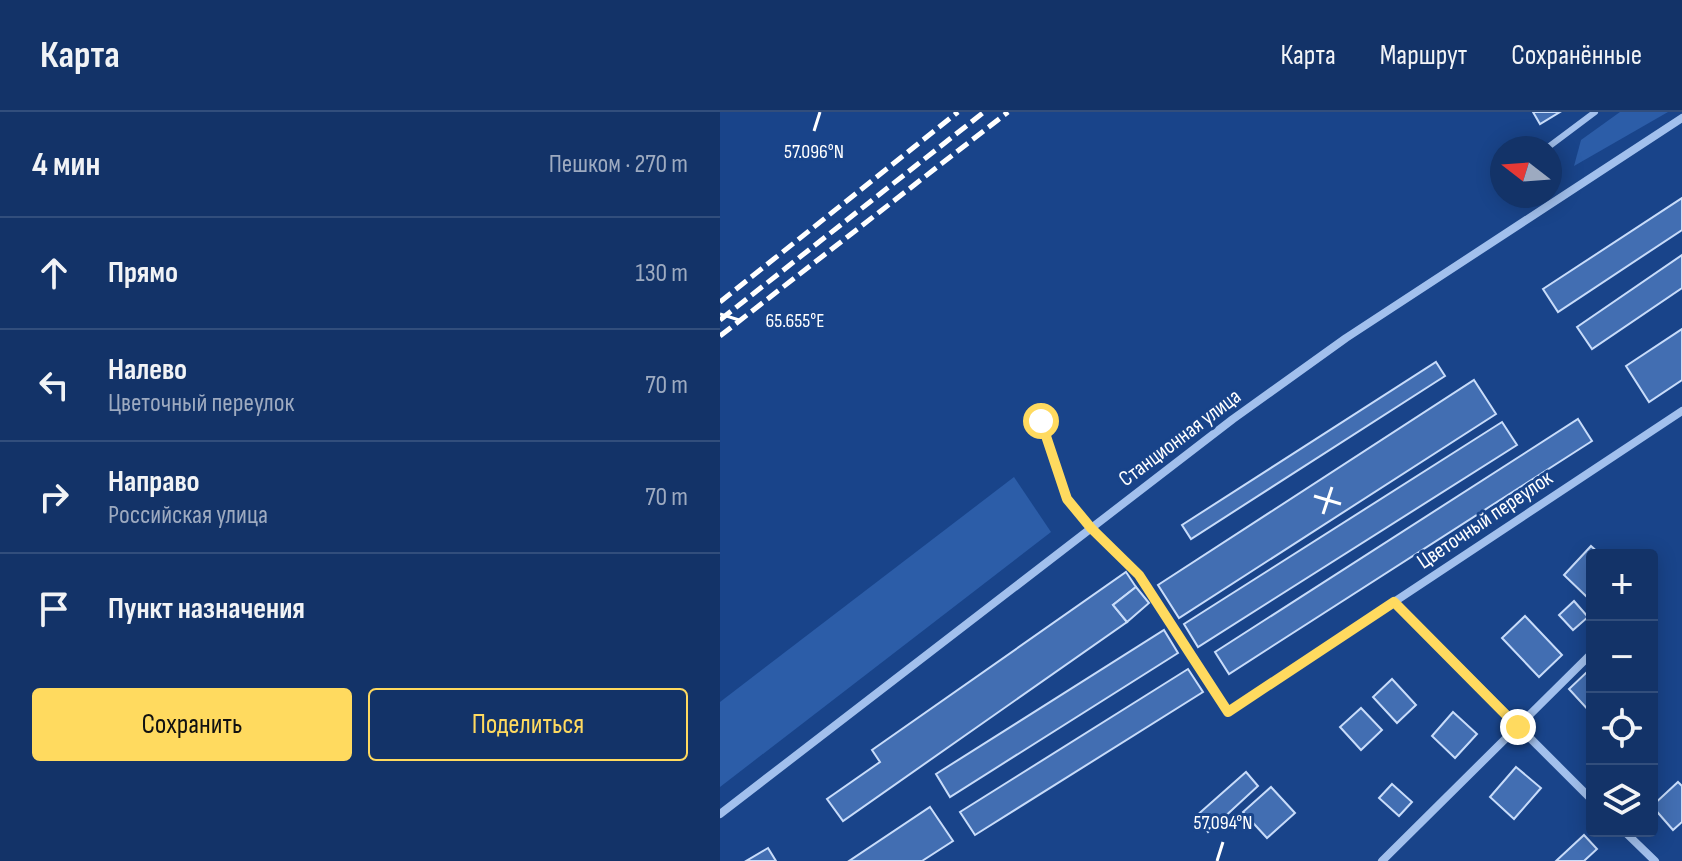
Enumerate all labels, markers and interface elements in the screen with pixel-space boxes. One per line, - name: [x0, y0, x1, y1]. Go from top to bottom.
- text: Карта: [40, 33, 120, 78]
- text: Карта: [1281, 39, 1336, 72]
- text: Маршрут: [1380, 39, 1467, 72]
- text: Сохранённые: [1511, 39, 1642, 72]
- north arrow: [1490, 136, 1562, 208]
- text: 57.096°N: [784, 140, 844, 164]
- text: 4 мин: [32, 144, 100, 185]
- text: Пешком · 270 m: [549, 149, 688, 180]
- icon: ahead: [32, 251, 76, 295]
- text: Прямо: [108, 255, 178, 291]
- text: 130 m: [636, 258, 688, 289]
- text: 65.655°E: [765, 309, 825, 333]
- text: Налево: [108, 352, 187, 388]
- icon: left: [32, 363, 76, 407]
- text: 70 m: [645, 370, 688, 401]
- street label: Станционная улица: [1114, 383, 1246, 493]
- text: Цветочный переулок: [108, 388, 294, 419]
- route start: [1023, 403, 1059, 439]
- text: Направо: [108, 464, 200, 500]
- street label: Цветочный переулок: [1412, 464, 1558, 575]
- icon: right: [32, 475, 76, 519]
- text: 70 m: [645, 482, 688, 513]
- text: Российская улица: [108, 500, 268, 531]
- map controls: [1586, 549, 1658, 837]
- button: +: [1586, 549, 1658, 621]
- icon: arrive: [32, 587, 76, 631]
- text: Пункт назначения: [108, 591, 305, 627]
- button: −: [1586, 621, 1658, 693]
- button: Сохранить: [32, 688, 352, 761]
- button: Поделиться: [368, 688, 688, 761]
- button: locate: [1586, 693, 1658, 765]
- route end: [1500, 709, 1536, 745]
- button: layers: [1586, 765, 1658, 837]
- text: 57.094°N: [1194, 811, 1252, 835]

